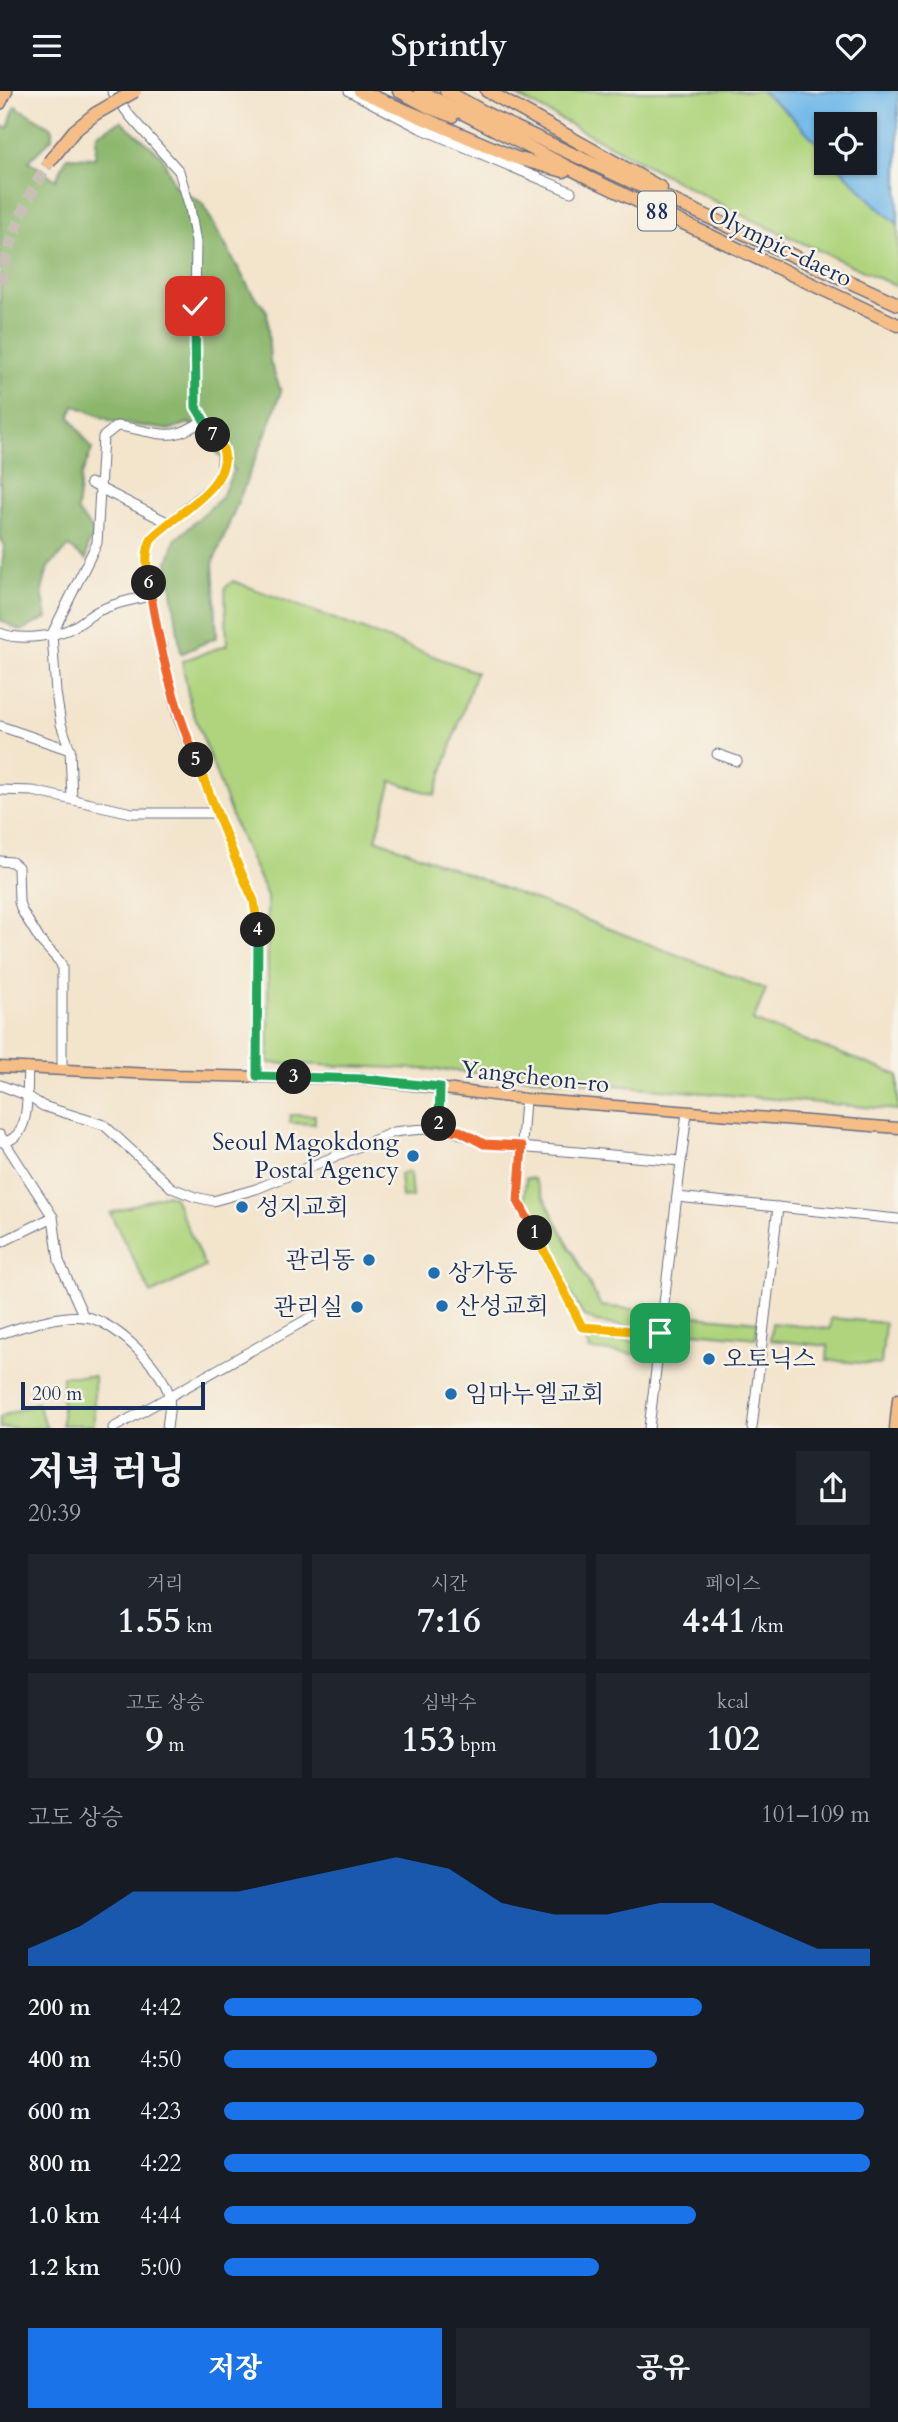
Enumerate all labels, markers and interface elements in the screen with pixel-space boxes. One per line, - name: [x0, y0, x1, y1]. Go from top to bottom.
- text: Sprintly: [391, 24, 507, 68]
- icon: menu: [28, 27, 66, 65]
- icon: heart: [832, 27, 870, 65]
- map controls: [814, 112, 877, 175]
- button: locate: [814, 112, 877, 175]
- road number: 88: [638, 191, 676, 231]
- street label: Olympic-daero: [702, 197, 858, 295]
- pin: [165, 276, 225, 336]
- icon: check: [176, 287, 214, 325]
- pin: 7: [196, 417, 230, 453]
- text: 7: [208, 421, 217, 447]
- pin: 6: [132, 566, 166, 601]
- text: 6: [144, 569, 153, 595]
- pin: 5: [178, 743, 214, 777]
- text: 5: [191, 746, 200, 772]
- pin: 4: [240, 913, 276, 947]
- text: 4: [253, 916, 262, 942]
- street label: Yangcheon-ro: [459, 1053, 611, 1101]
- pin: 3: [276, 1059, 312, 1095]
- text: 3: [289, 1063, 298, 1089]
- pin: 2: [422, 1107, 457, 1141]
- text: 2: [434, 1110, 443, 1136]
- place label: Seoul Magokdong Postal Agency: [212, 1126, 400, 1187]
- marker: Seoul Magokdong Postal Agency: [405, 1148, 421, 1164]
- place label: 성지교회: [256, 1191, 349, 1224]
- marker: 성지교회: [234, 1199, 250, 1215]
- pin: 1: [518, 1215, 552, 1251]
- text: 1: [530, 1219, 539, 1245]
- place label: 관리동: [285, 1244, 355, 1277]
- marker: 관리동: [361, 1252, 377, 1268]
- place label: 상가동: [448, 1257, 518, 1290]
- marker: 상가동: [426, 1265, 442, 1281]
- place label: 산성교회: [456, 1290, 549, 1323]
- place label: 관리실: [273, 1291, 343, 1324]
- marker: 산성교회: [434, 1298, 450, 1314]
- marker: 관리실: [349, 1299, 365, 1315]
- pin: [630, 1303, 690, 1363]
- icon: arrive: [641, 1314, 679, 1352]
- place label: 오토닉스: [723, 1343, 816, 1376]
- marker: 오토닉스: [701, 1351, 717, 1367]
- place label: 임마누엘교회: [465, 1378, 604, 1411]
- scale bar: [21, 1379, 205, 1411]
- text: 200 m: [32, 1381, 82, 1407]
- marker: 임마누엘교회: [443, 1386, 459, 1402]
- text: 저녁 러닝: [28, 1446, 185, 1498]
- button: share: [796, 1451, 870, 1525]
- text: 20:39: [28, 1498, 81, 1529]
- text: 거리: [147, 1571, 183, 1597]
- text: 시간: [431, 1571, 467, 1597]
- text: 페이스: [705, 1571, 761, 1597]
- text: 1.55: [117, 1597, 181, 1645]
- text: 7:16: [417, 1597, 481, 1645]
- text: 4:41: [682, 1597, 746, 1645]
- text: km: [181, 1613, 213, 1639]
- text: /km: [746, 1613, 784, 1639]
- text: kcal: [717, 1689, 749, 1715]
- text: 고도 상승: [126, 1690, 204, 1716]
- text: 심박수: [421, 1690, 477, 1716]
- text: 102: [706, 1715, 760, 1763]
- text: 9: [145, 1716, 163, 1764]
- text: 153: [401, 1716, 455, 1764]
- text: m: [163, 1732, 185, 1758]
- text: bpm: [455, 1732, 497, 1758]
- text: 101–109 m: [761, 1799, 870, 1830]
- text: 고도 상승: [28, 1802, 123, 1833]
- text: 200 m: [28, 1992, 91, 2023]
- text: 4:42: [140, 1992, 181, 2023]
- text: 400 m: [28, 2044, 91, 2075]
- text: 4:50: [140, 2044, 181, 2075]
- text: 600 m: [28, 2096, 91, 2127]
- text: 4:23: [140, 2096, 181, 2127]
- text: 800 m: [28, 2148, 91, 2179]
- text: 4:22: [140, 2148, 181, 2179]
- text: 1.0 km: [28, 2200, 100, 2231]
- text: 4:44: [140, 2200, 181, 2231]
- text: 1.2 km: [28, 2252, 100, 2283]
- text: 5:00: [140, 2252, 181, 2283]
- button: 저장: [28, 2328, 442, 2408]
- button: 공유: [456, 2328, 870, 2408]

